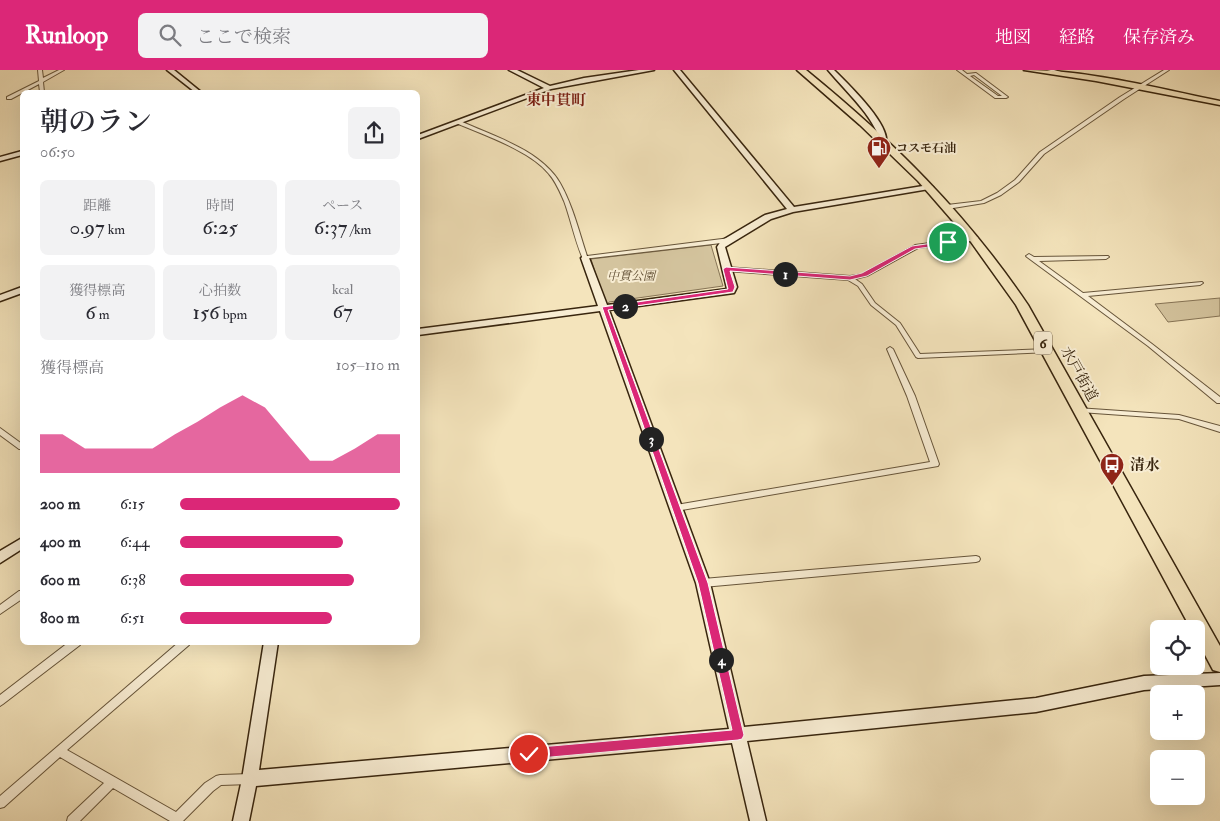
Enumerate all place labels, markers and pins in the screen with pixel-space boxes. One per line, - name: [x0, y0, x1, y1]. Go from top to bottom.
- fuel station icon: コスモ石油: [866, 135, 892, 169]
- place label: コスモ石油: [896, 141, 956, 156]
- pin: [927, 221, 969, 263]
- pin: 1: [772, 262, 798, 286]
- pin: 2: [612, 294, 638, 318]
- pin: 3: [638, 426, 664, 452]
- bus stop icon: 清水: [1099, 452, 1125, 486]
- place label: 清水: [1130, 456, 1160, 475]
- pin: 4: [708, 648, 734, 672]
- pin: [508, 733, 550, 775]

